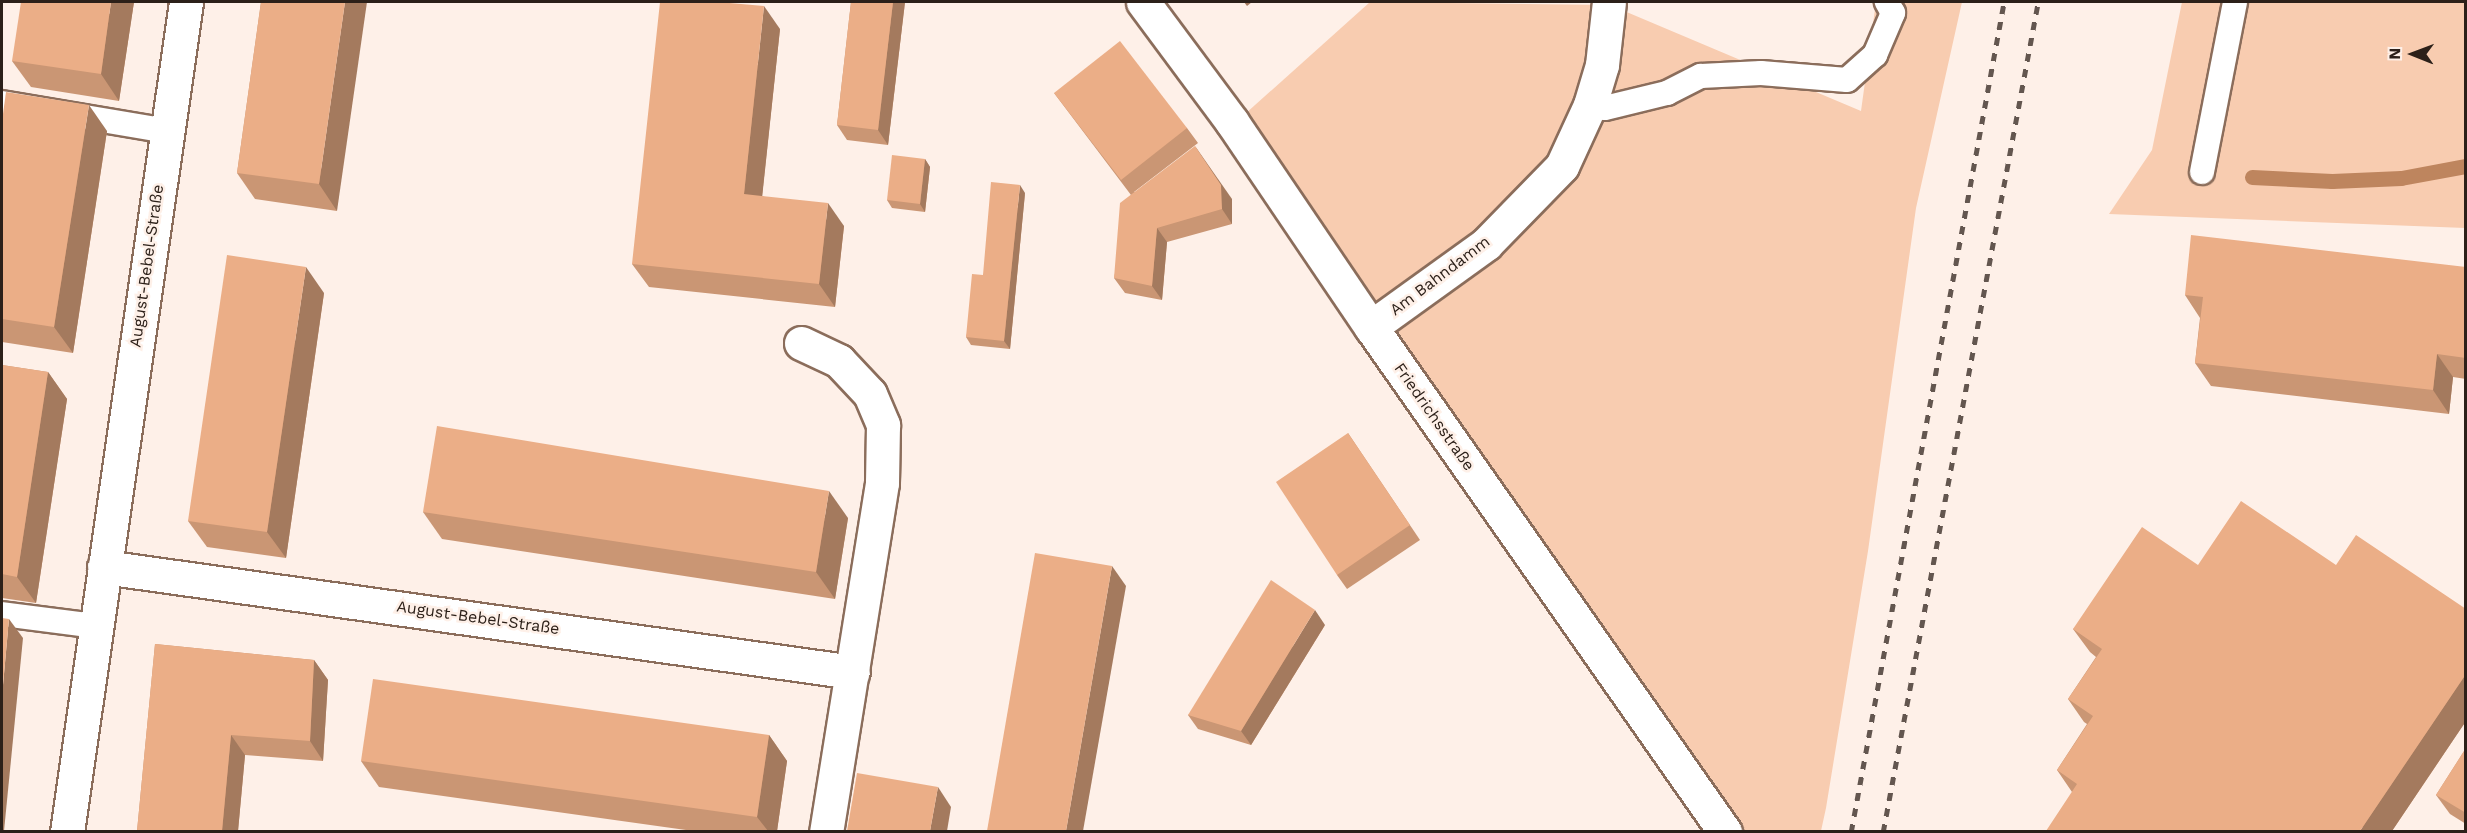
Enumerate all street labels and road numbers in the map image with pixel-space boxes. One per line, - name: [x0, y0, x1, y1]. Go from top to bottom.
- street label: August-Bebel-Straße: [126, 183, 168, 349]
- street label: Am Bahndamm: [1386, 232, 1494, 320]
- street label: Friedrichsstraße: [1390, 360, 1478, 474]
- street label: August-Bebel-Straße: [395, 597, 561, 639]

